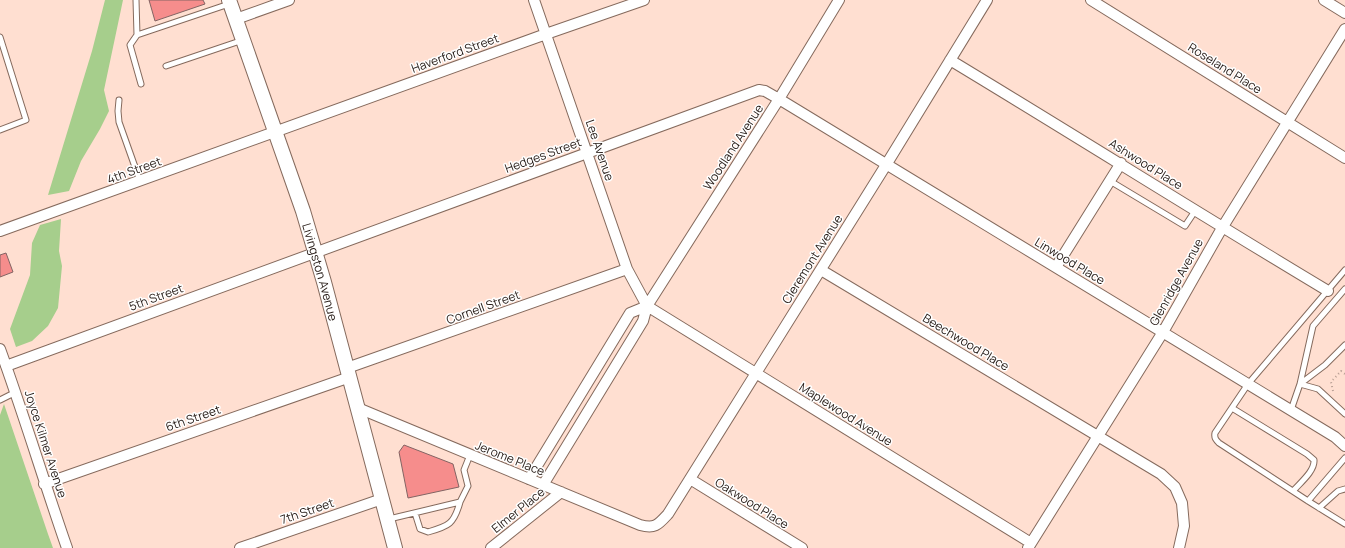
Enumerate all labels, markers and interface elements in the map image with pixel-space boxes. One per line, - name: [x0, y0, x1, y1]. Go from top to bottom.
- street label: Haverford Street: [409, 29, 501, 77]
- street label: Roseland Place: [1185, 38, 1265, 98]
- street label: Woodland Avenue: [699, 101, 767, 193]
- street label: Lee Avenue: [582, 117, 618, 183]
- street label: Hedges Street: [502, 133, 584, 177]
- street label: Ashwood Place: [1106, 135, 1186, 193]
- street label: 4th Street: [104, 152, 164, 188]
- street label: Cleremont Avenue: [778, 211, 846, 307]
- street label: Livingston Avenue: [299, 221, 342, 323]
- street label: Linwood Place: [1032, 233, 1108, 289]
- street label: Glenridge Avenue: [1145, 235, 1207, 329]
- street label: 5th Street: [127, 279, 186, 315]
- street label: Cornell Street: [444, 286, 522, 328]
- street label: Beechwood Place: [920, 309, 1012, 375]
- street label: Maplewood Avenue: [796, 378, 896, 450]
- street label: Joyce Kilmer Avenue: [21, 388, 71, 500]
- street label: 6th Street: [163, 401, 223, 435]
- street label: Jerome Place: [473, 436, 547, 480]
- street label: Oakwood Place: [712, 473, 792, 533]
- street label: Elmer Place: [488, 483, 548, 537]
- street label: 7th Street: [278, 494, 336, 528]

